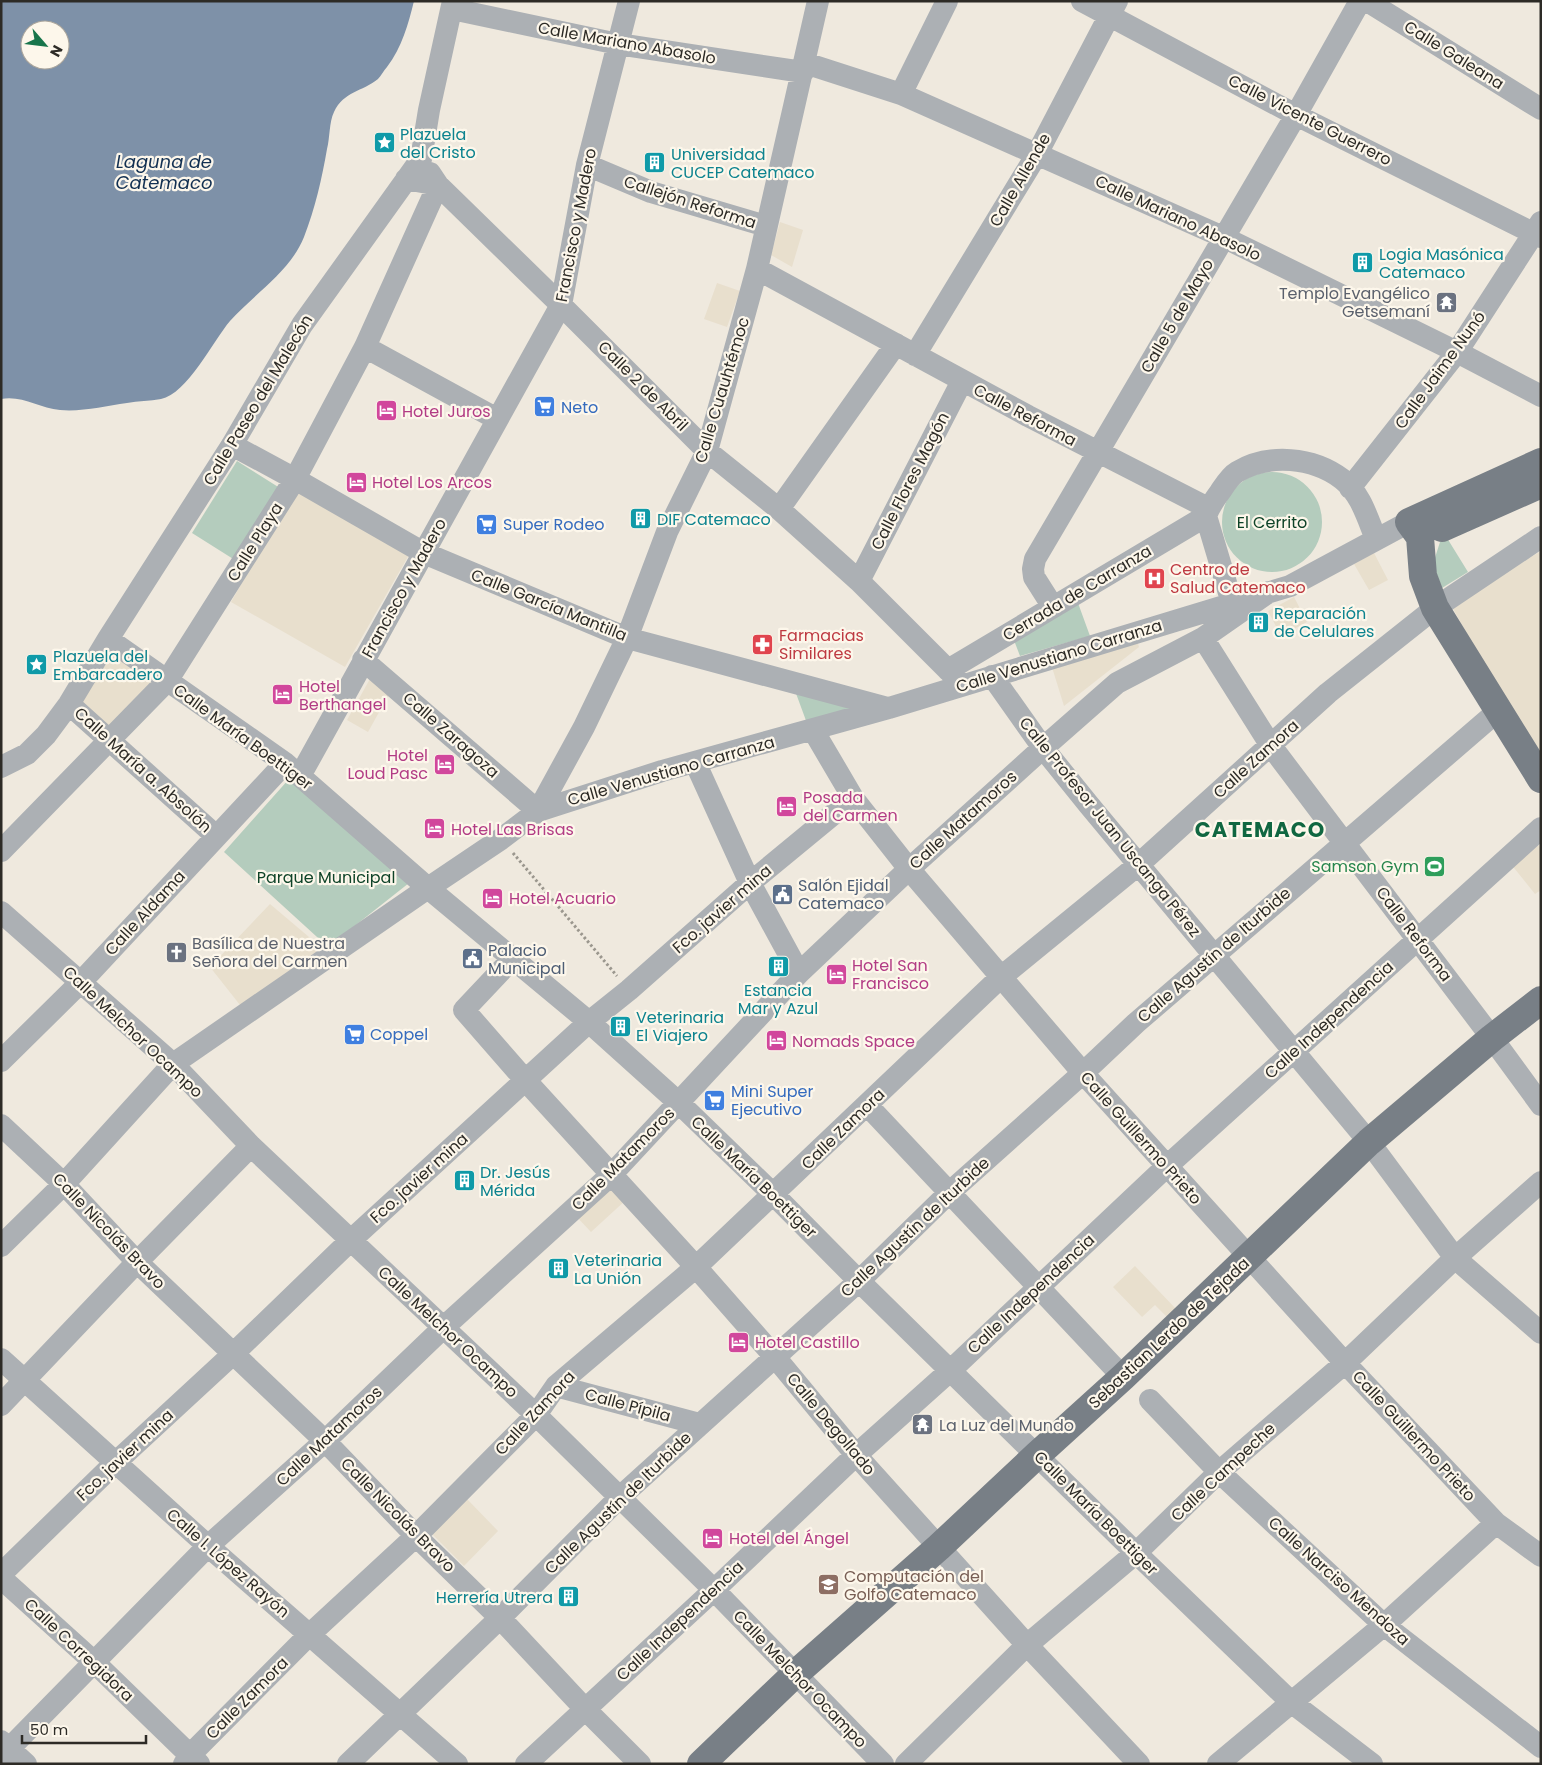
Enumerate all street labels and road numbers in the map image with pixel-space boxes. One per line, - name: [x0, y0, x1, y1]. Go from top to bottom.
- street label: Calle Galeana: [1399, 15, 1509, 95]
- street label: Calle Mariano Abasolo: [536, 16, 718, 70]
- street label: Calle Vicente Guerrero: [1224, 69, 1396, 171]
- street label: Calle Allende: [984, 129, 1056, 231]
- street label: Francisco y Madero: [550, 146, 602, 304]
- street label: Calle Mariano Abasolo: [1091, 169, 1265, 267]
- street label: Callejón Reforma: [621, 170, 759, 234]
- street label: Calle 5 de Mayo: [1135, 255, 1219, 377]
- street label: Calle Jaime Nunó: [1389, 306, 1491, 434]
- street label: Calle Paseo del Malecón: [198, 310, 318, 490]
- street label: Calle Cuauhtémoc: [689, 314, 755, 466]
- street label: Calle 2 de Abril: [593, 336, 693, 436]
- street label: Calle Reforma: [969, 378, 1081, 452]
- street label: Calle Flores Magón: [865, 408, 955, 554]
- street label: Calle Playa: [222, 498, 288, 586]
- street label: Francisco y Madero: [356, 514, 452, 662]
- street label: Cerrada de Carranza: [998, 539, 1156, 647]
- street label: Calle García Mantilla: [468, 563, 630, 647]
- street label: Calle Venustiano Carranza: [953, 614, 1165, 698]
- street label: Calle María Boettiger: [169, 679, 317, 795]
- street label: Calle Zaragoza: [398, 687, 504, 783]
- street label: Calle María a. Absolón: [69, 702, 217, 838]
- street label: Calle Profesor Juan Uscanga Pérez: [1014, 712, 1206, 942]
- street label: Calle Zamora: [1208, 714, 1304, 804]
- street label: Calle Venustiano Carranza: [565, 730, 777, 812]
- street label: Calle Matamoros: [904, 765, 1022, 875]
- street label: Fco. javier mina: [667, 859, 777, 959]
- street label: Calle Aldama: [99, 865, 191, 961]
- street label: Calle Agustín de Iturbide: [1132, 882, 1296, 1028]
- street label: Calle Reforma: [1371, 882, 1457, 986]
- street label: Calle Independencia: [1259, 956, 1399, 1084]
- street label: Calle Melchor Ocampo: [58, 961, 208, 1103]
- street label: Calle Guillermo Prieto: [1075, 1066, 1207, 1210]
- street label: Calle Zamora: [796, 1083, 890, 1175]
- street label: Calle Matamoros: [566, 1102, 680, 1216]
- street label: Calle María Boettiger: [686, 1111, 822, 1243]
- street label: Fco. javier mina: [365, 1128, 473, 1228]
- street label: Calle Agustín de Iturbide: [835, 1152, 995, 1302]
- street label: Calle Nicolás Bravo: [47, 1168, 171, 1294]
- street label: Calle Independencia: [962, 1229, 1100, 1359]
- street label: Sebastian Lerdo de Tejada: [1083, 1252, 1255, 1414]
- street label: Calle Melchor Ocampo: [373, 1261, 523, 1403]
- street label: Calle Guillermo Prieto: [1347, 1365, 1481, 1507]
- street label: Calle Zamora: [490, 1366, 580, 1460]
- street label: Calle Degollado: [781, 1368, 881, 1480]
- street label: Calle Matamoros: [271, 1381, 387, 1491]
- street label: Calle Pípila: [583, 1383, 673, 1427]
- street label: Fco. javier mina: [71, 1404, 179, 1506]
- street label: Calle Campeche: [1166, 1417, 1280, 1527]
- street label: Calle Agustín de Iturbide: [539, 1427, 697, 1579]
- street label: Calle María Boettiger: [1029, 1446, 1163, 1580]
- street label: Calle Nicolás Bravo: [336, 1453, 460, 1577]
- street label: Calle I. López Rayón: [161, 1503, 295, 1623]
- street label: Calle Narciso Mendoza: [1263, 1511, 1415, 1651]
- street label: Calle Independencia: [611, 1556, 749, 1686]
- street label: Calle Corregidora: [19, 1593, 139, 1707]
- street label: Calle Melchor Ocampo: [728, 1605, 872, 1753]
- street label: Calle Zamora: [201, 1652, 293, 1744]

